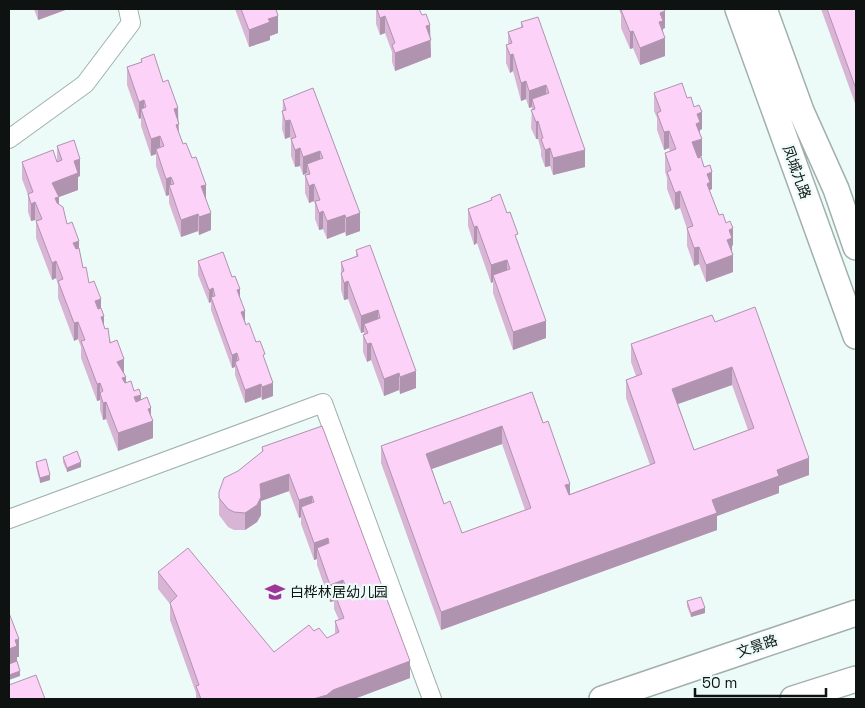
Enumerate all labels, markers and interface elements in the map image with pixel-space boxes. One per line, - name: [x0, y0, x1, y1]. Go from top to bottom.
- street label: 凤城九路: [779, 143, 815, 201]
- school or university icon: 白桦林居幼儿园: [264, 581, 286, 603]
- place label: 白桦林居幼儿园: [290, 583, 388, 601]
- street label: 文景路: [734, 631, 780, 661]
- scale bar: [695, 666, 826, 698]
- text: 50 m: [702, 673, 737, 692]

